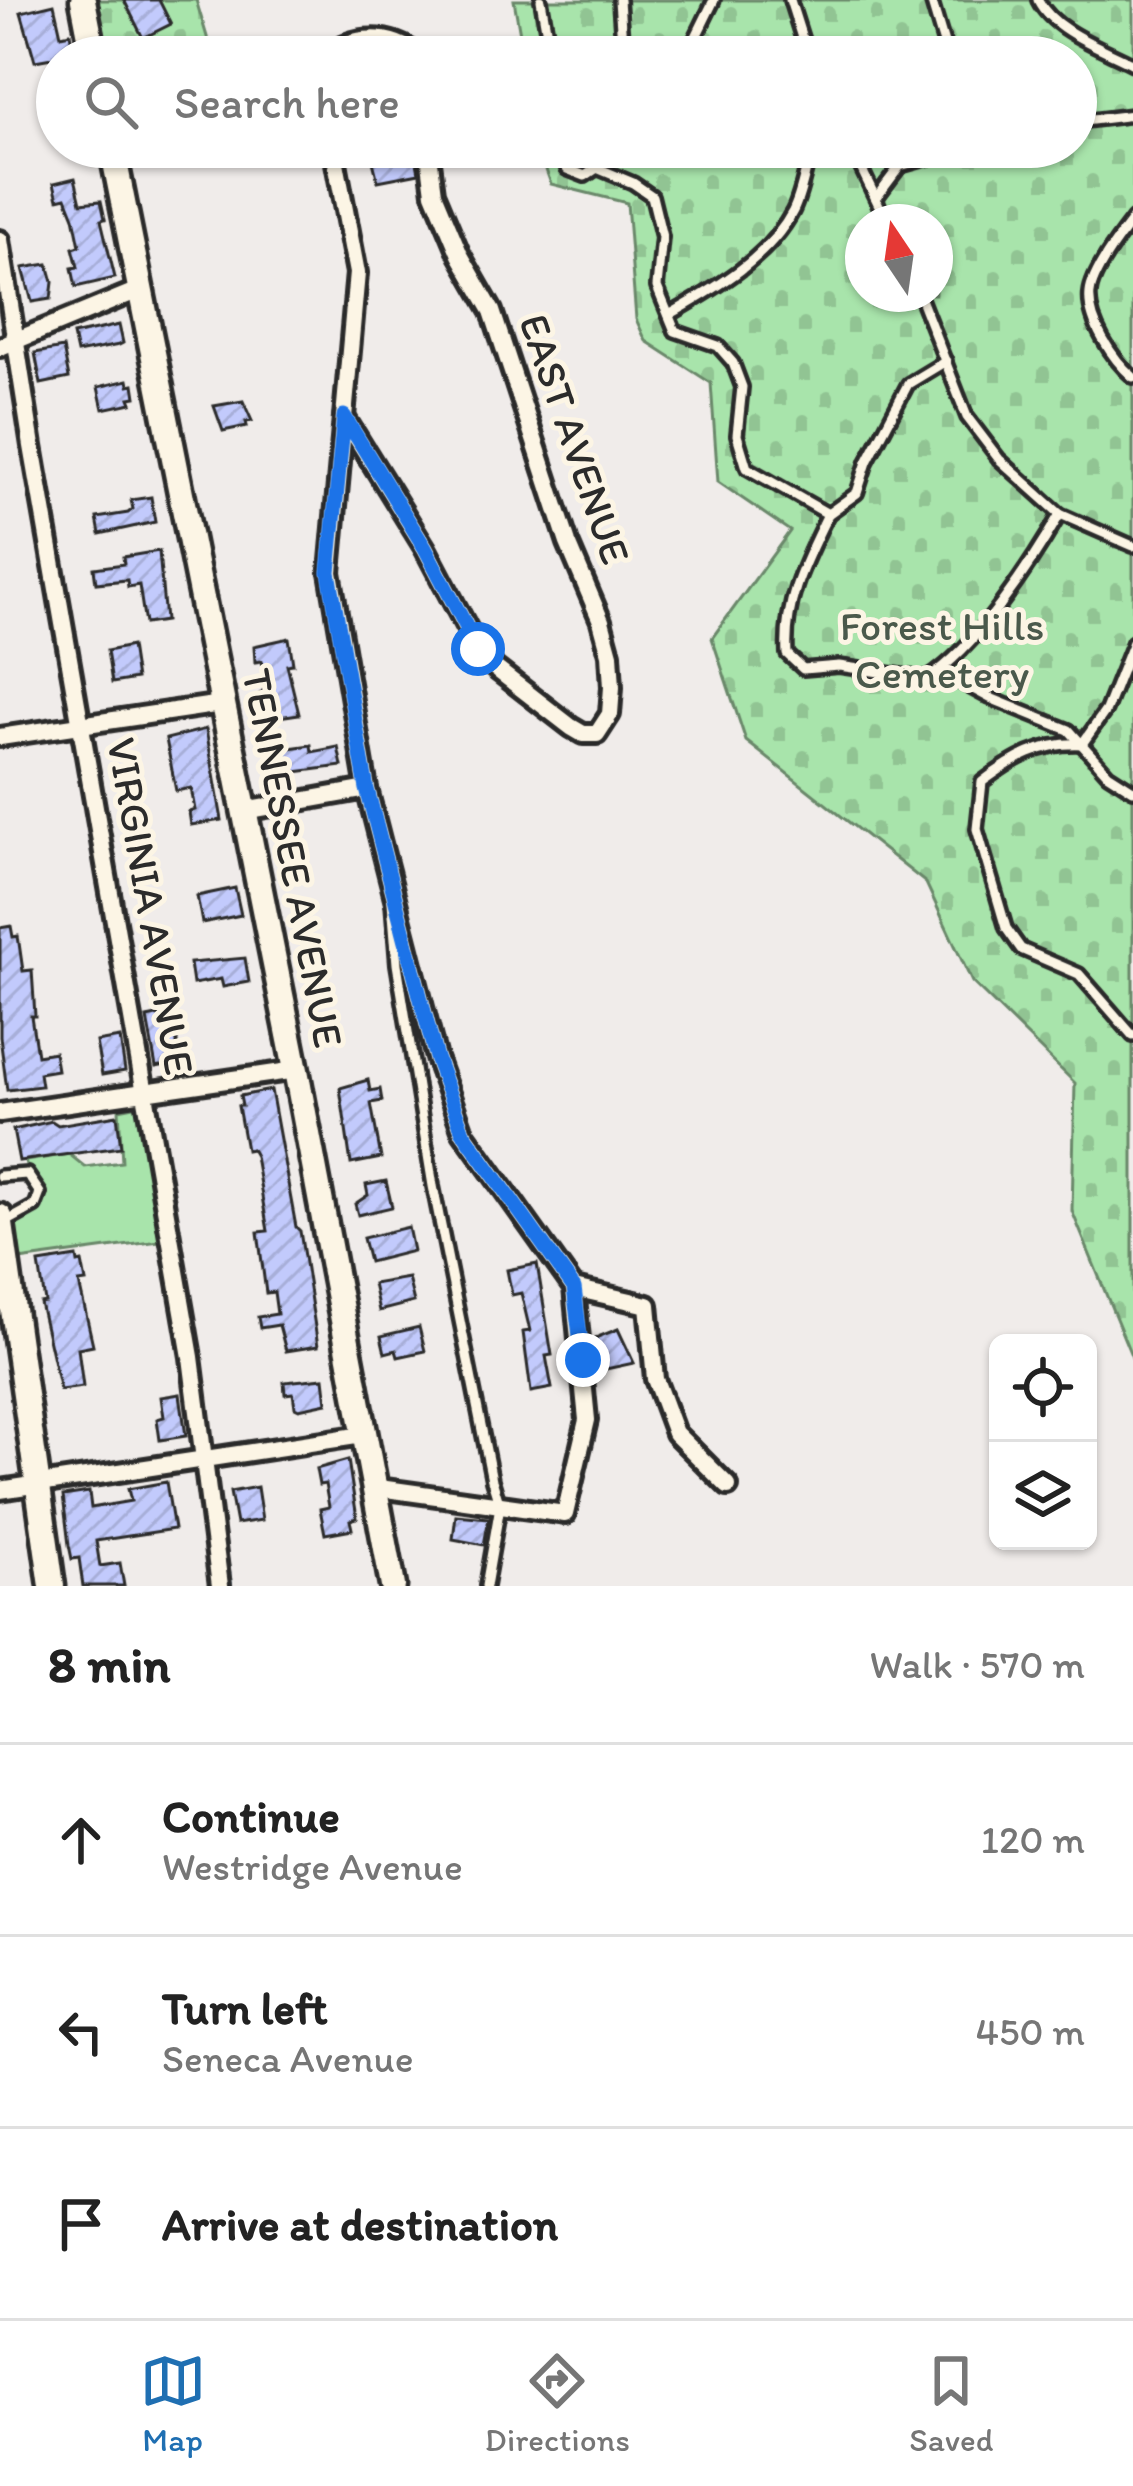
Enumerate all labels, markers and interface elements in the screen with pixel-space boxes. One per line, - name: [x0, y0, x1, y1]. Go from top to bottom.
- search box: [36, 36, 1097, 168]
- icon: search: [78, 69, 144, 135]
- text: Search here: [174, 75, 400, 129]
- north arrow: [845, 204, 953, 312]
- street label: EAST AVENUE: [508, 307, 642, 571]
- park label: Forest Hills Cemetery: [840, 600, 1044, 699]
- route start: [451, 622, 505, 676]
- street label: TENNESSEE AVENUE: [231, 664, 355, 1052]
- street label: VIRGINIA AVENUE: [96, 734, 206, 1078]
- route end: [556, 1333, 610, 1387]
- map controls: [989, 1334, 1097, 1550]
- button: locate: [989, 1334, 1097, 1442]
- button: layers: [989, 1442, 1097, 1550]
- text: 8 min: [48, 1634, 171, 1695]
- text: Walk · 570 m: [869, 1641, 1085, 1688]
- text: Continue: [162, 1789, 340, 1843]
- icon: ahead: [48, 1807, 114, 1873]
- text: 120 m: [981, 1816, 1085, 1863]
- text: Westridge Avenue: [162, 1843, 463, 1890]
- text: Turn left: [162, 1981, 328, 2035]
- icon: left: [48, 1999, 114, 2065]
- text: 450 m: [975, 2008, 1085, 2055]
- text: Seneca Avenue: [162, 2035, 414, 2082]
- icon: arrive: [48, 2191, 114, 2257]
- text: Arrive at destination: [162, 2197, 558, 2251]
- tab: Map: [140, 2348, 206, 2459]
- tab: Directions: [485, 2348, 630, 2459]
- tab: Saved: [909, 2348, 993, 2459]

